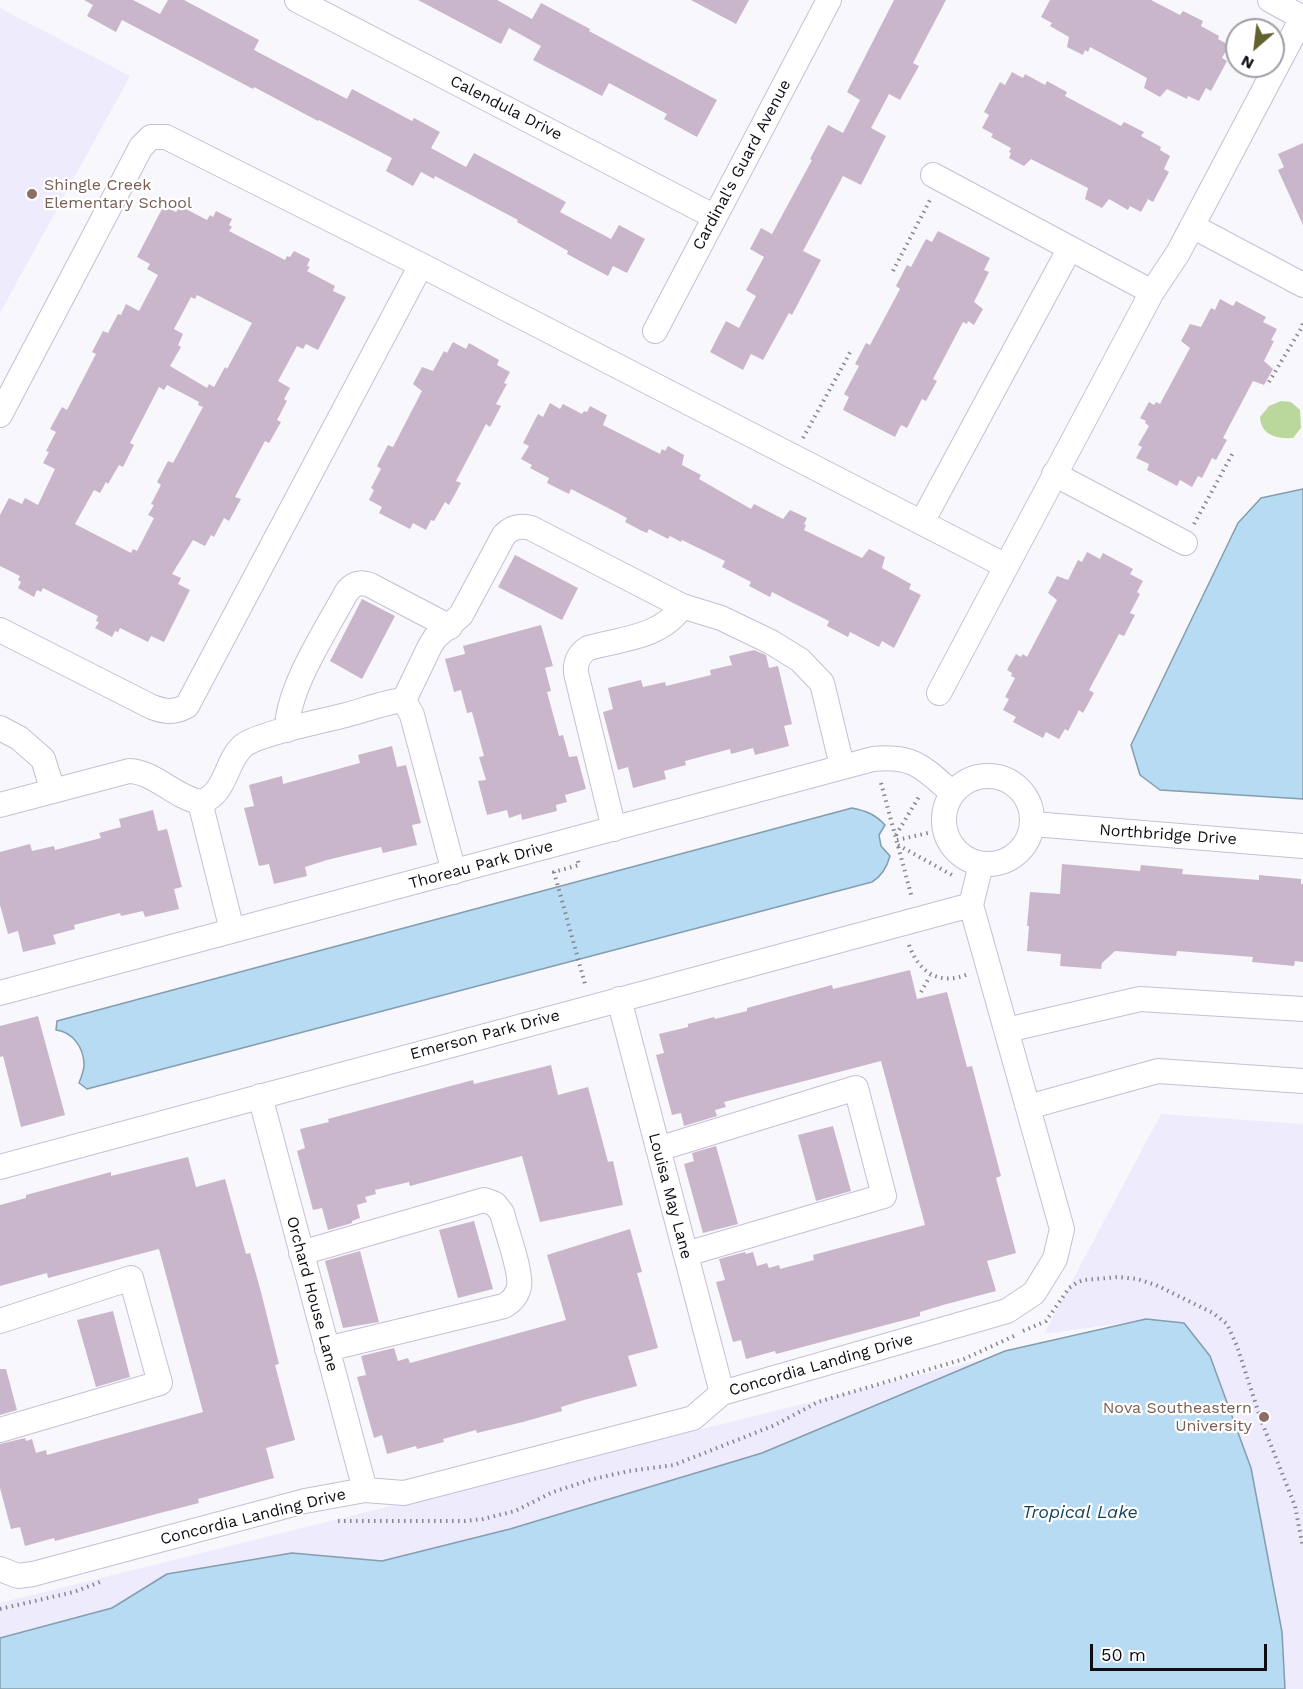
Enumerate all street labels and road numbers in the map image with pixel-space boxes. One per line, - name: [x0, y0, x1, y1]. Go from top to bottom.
- street label: Calendula Drive: [447, 71, 565, 145]
- street label: Cardinal's Guard Avenue: [689, 76, 795, 254]
- street label: Northbridge Drive: [1099, 821, 1237, 849]
- street label: Thoreau Park Drive: [407, 837, 555, 893]
- street label: Emerson Park Drive: [408, 1006, 562, 1064]
- street label: Louisa May Lane: [644, 1131, 696, 1261]
- street label: Orchard House Lane: [282, 1214, 342, 1374]
- street label: Concordia Landing Drive: [727, 1330, 915, 1400]
- street label: Concordia Landing Drive: [158, 1485, 348, 1549]

